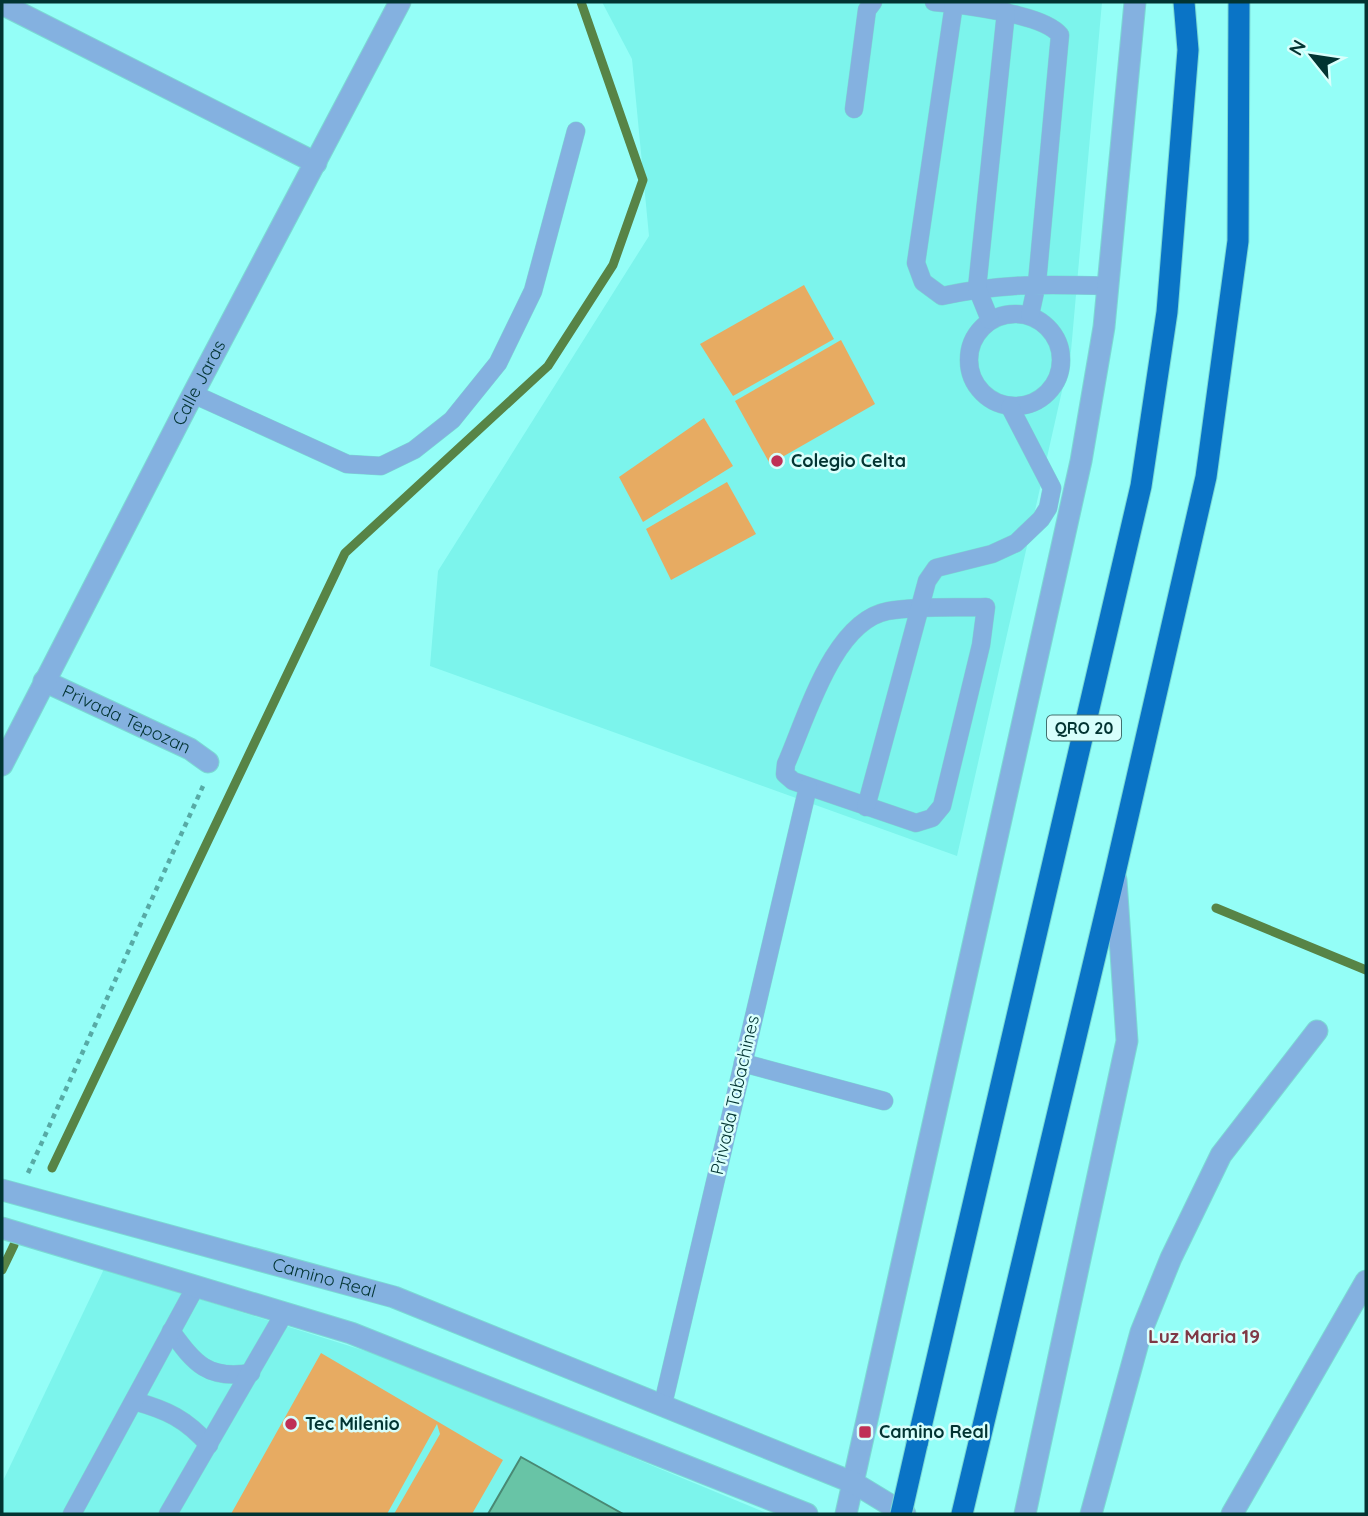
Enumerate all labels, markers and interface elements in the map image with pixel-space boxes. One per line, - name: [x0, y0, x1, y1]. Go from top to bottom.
- north arrow: [1277, 21, 1347, 91]
- text: N: [1283, 35, 1311, 60]
- street label: Calle Jaras: [167, 336, 230, 429]
- place label: Colegio Celta: [791, 449, 906, 472]
- marker: Colegio Celta: [769, 453, 785, 469]
- street label: Privada Tepozan: [59, 679, 195, 759]
- road number: QRO 20: [1047, 716, 1121, 740]
- street label: Privada Tabachines: [705, 1013, 764, 1177]
- street label: Camino Real: [270, 1252, 379, 1303]
- district label: Luz Maria 19: [1148, 1324, 1260, 1348]
- place label: Tec Milenio: [305, 1412, 400, 1435]
- marker: Tec Milenio: [283, 1416, 299, 1432]
- place label: Camino Real: [879, 1420, 989, 1443]
- marker: Camino Real: [857, 1424, 873, 1440]

